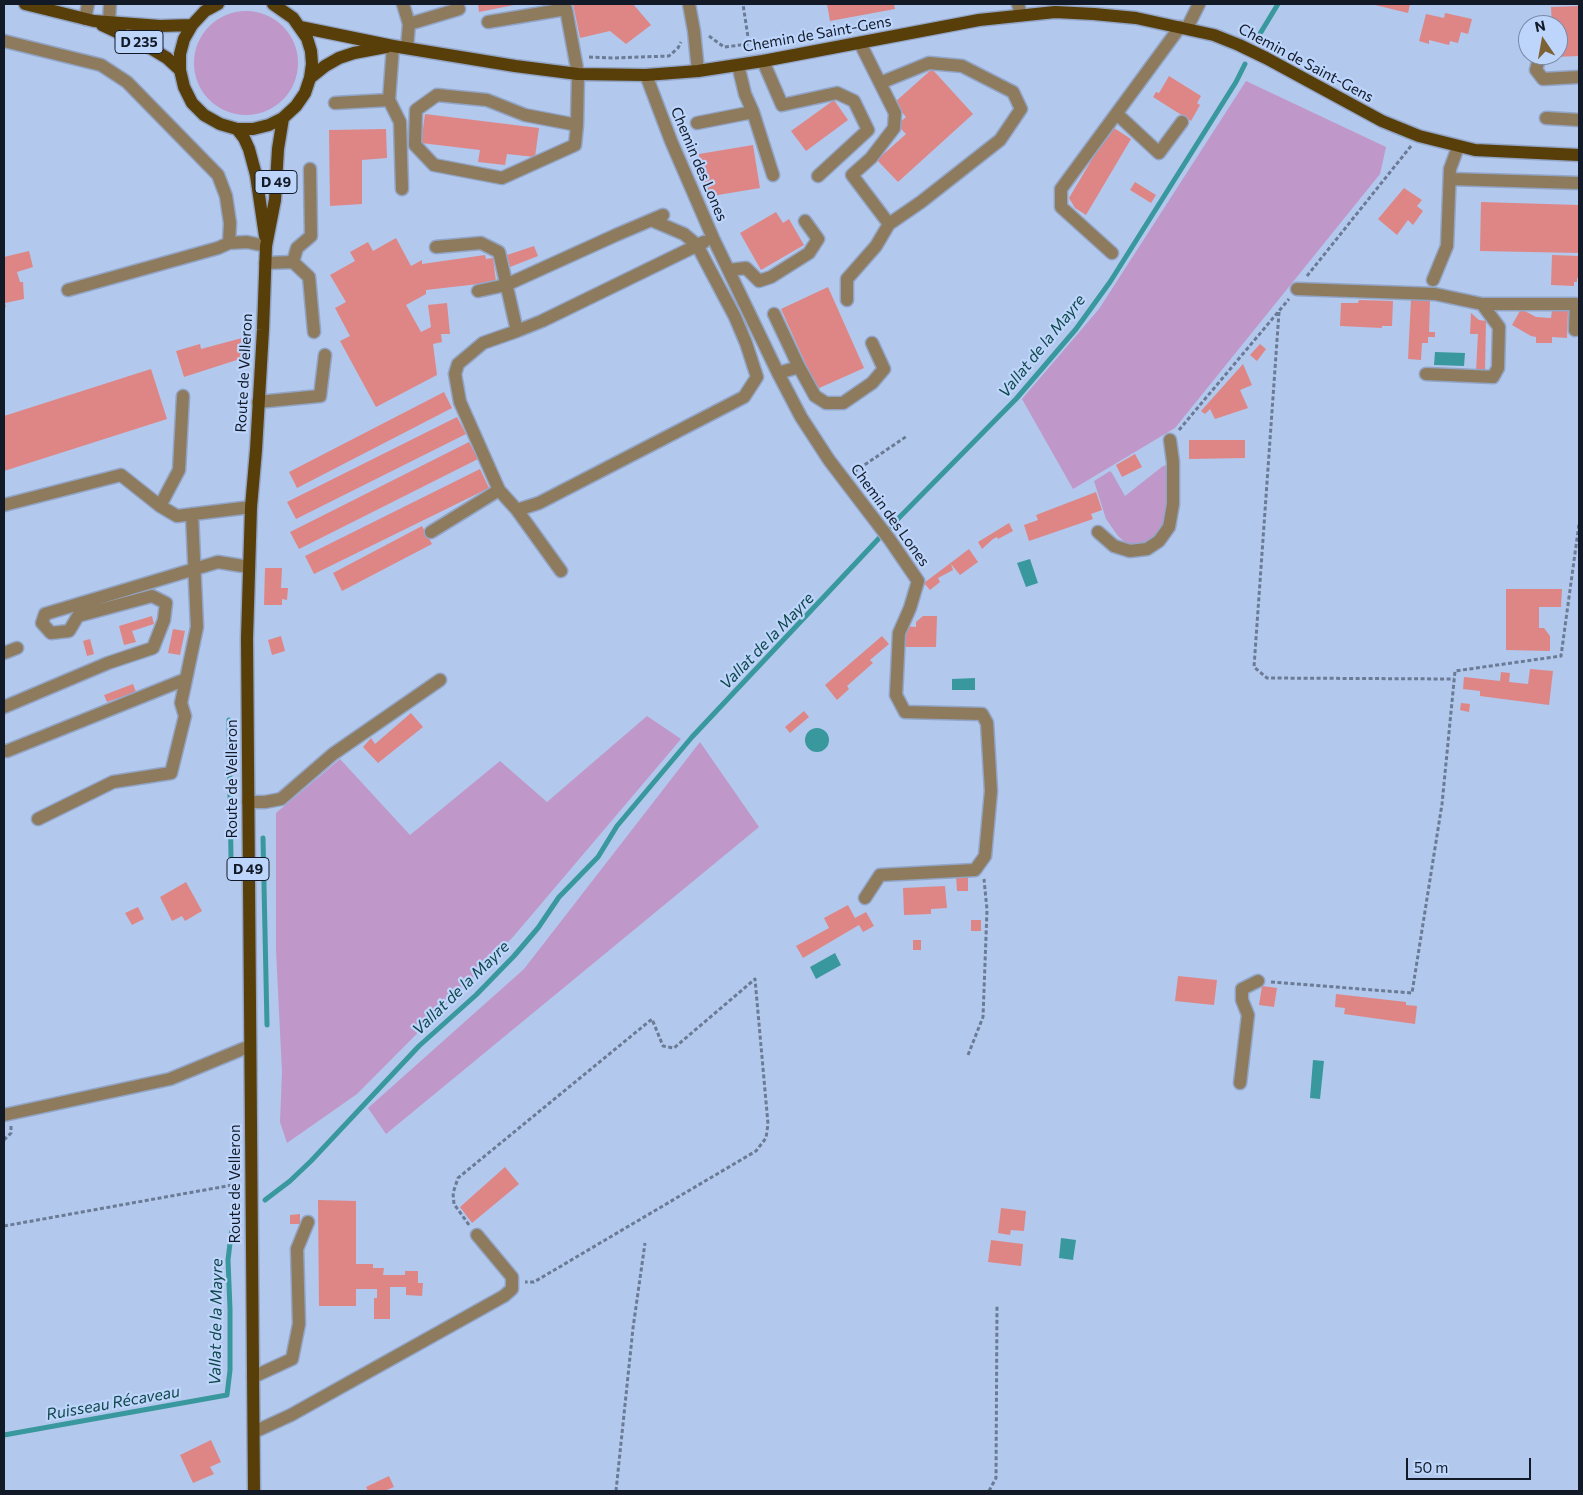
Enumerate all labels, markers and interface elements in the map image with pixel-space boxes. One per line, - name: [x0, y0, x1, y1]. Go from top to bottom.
- street label: Chemin de Saint-Gens: [741, 12, 893, 56]
- north arrow: [1518, 15, 1568, 65]
- text: N: [1533, 16, 1547, 35]
- street label: Chemin de Saint-Gens: [1235, 20, 1377, 106]
- road number: D 235: [115, 31, 163, 54]
- street label: Chemin des Lones: [667, 104, 731, 224]
- road number: D 49: [255, 170, 297, 193]
- water label: Vallat de la Mayre: [995, 291, 1089, 401]
- street label: Route de Velleron: [232, 313, 256, 433]
- street label: Chemin des Lones: [847, 460, 933, 570]
- water label: Vallat de la Mayre: [716, 589, 818, 693]
- street label: Route de Velleron: [223, 719, 241, 839]
- road number: D 49: [227, 858, 269, 881]
- water label: Vallat de la Mayre: [409, 937, 513, 1039]
- street label: Route de Velleron: [226, 1124, 244, 1244]
- water label: Vallat de la Mayre: [205, 1258, 227, 1386]
- water label: Ruisseau Récaveau: [45, 1382, 181, 1424]
- scale bar: [1408, 1448, 1533, 1480]
- text: 50 m: [1414, 1458, 1448, 1476]

